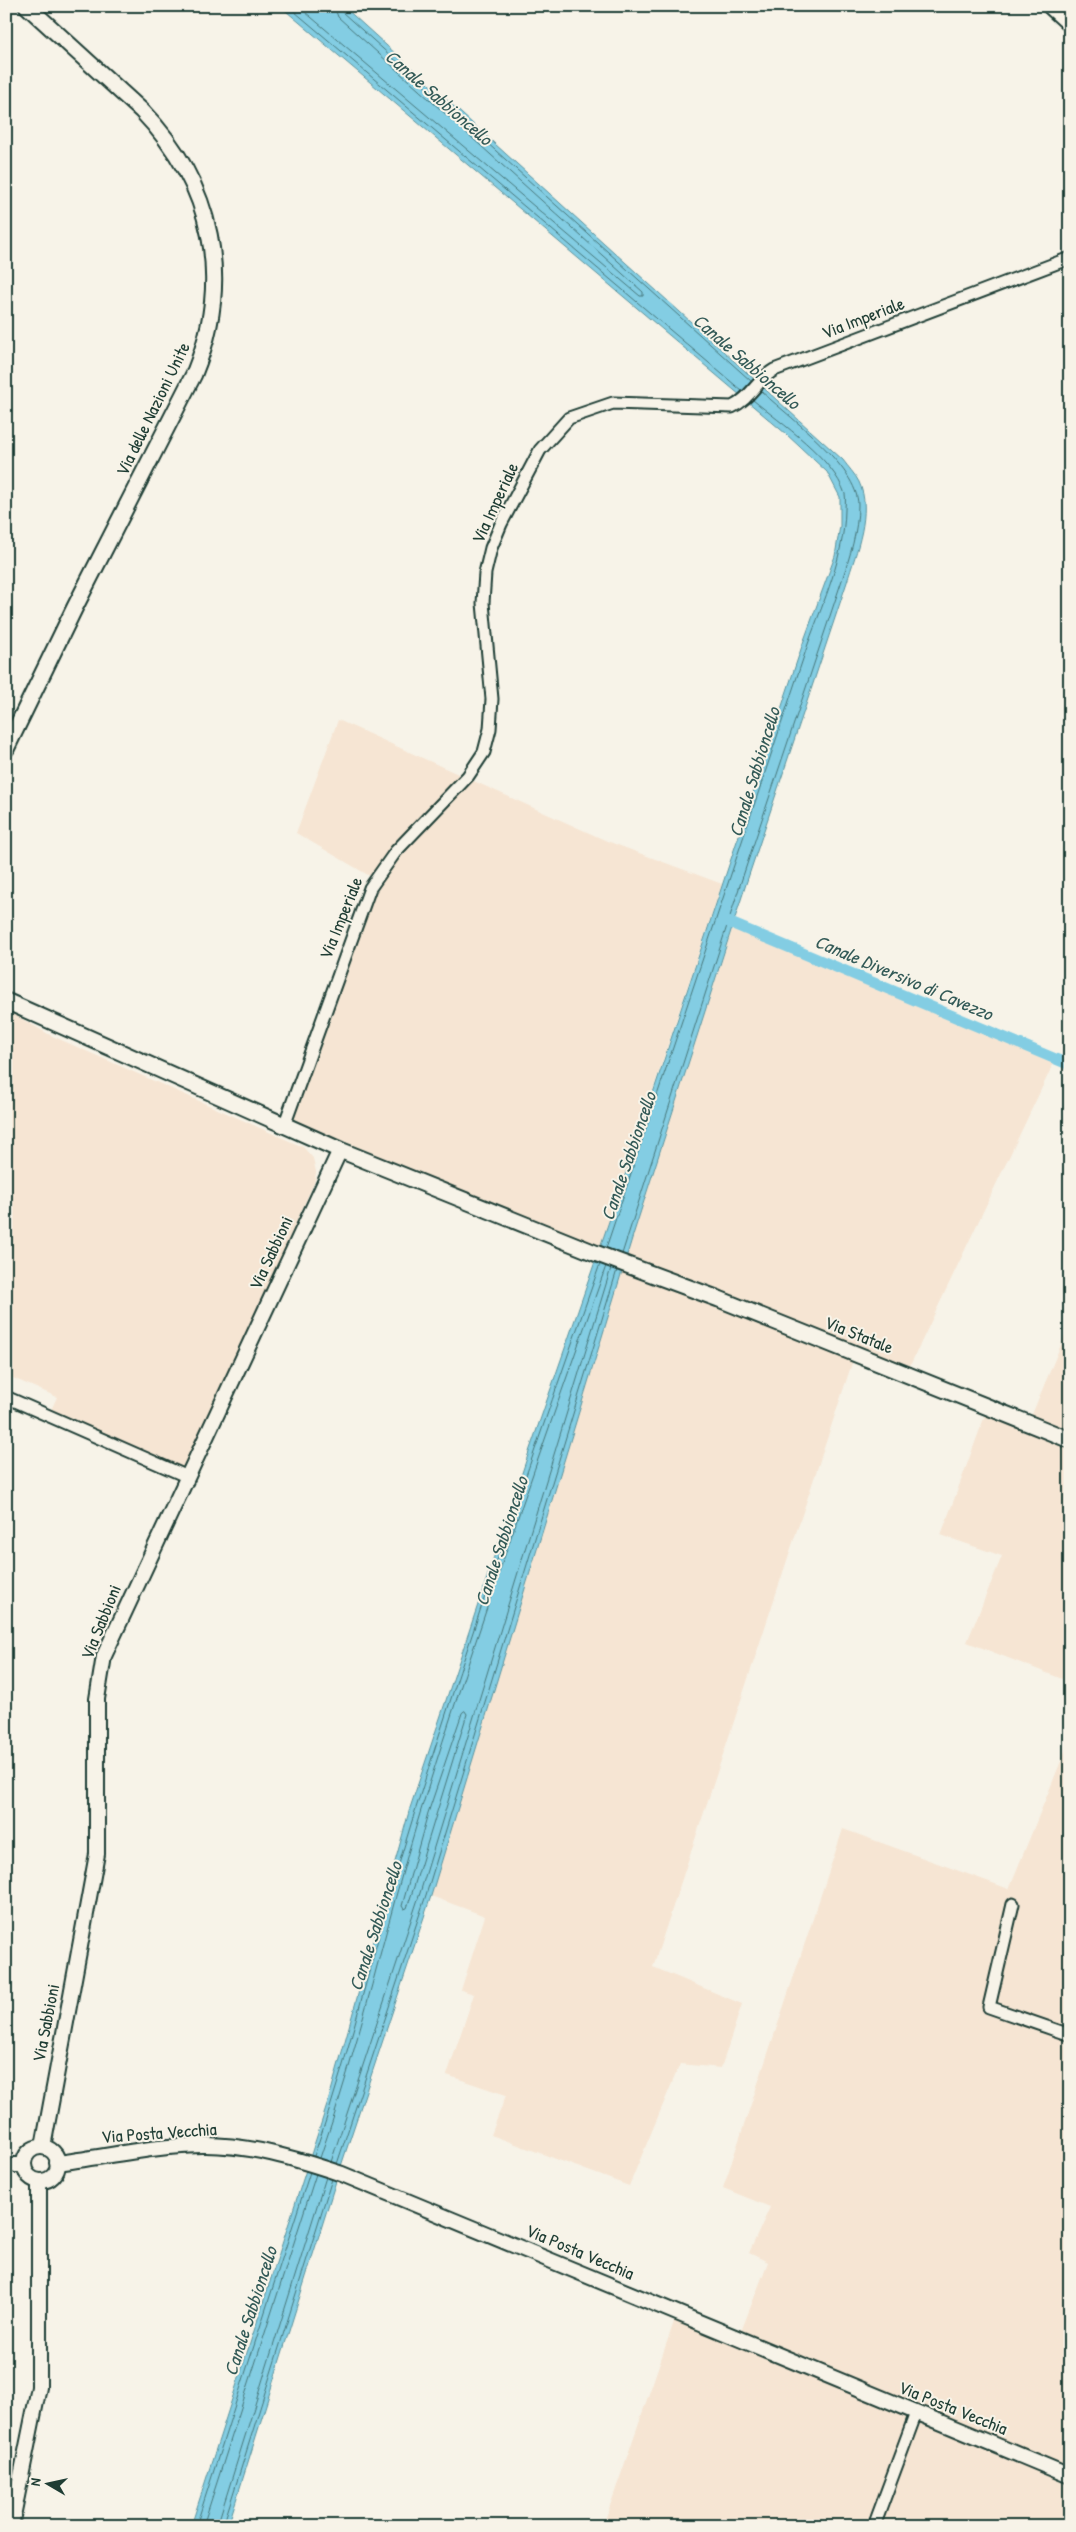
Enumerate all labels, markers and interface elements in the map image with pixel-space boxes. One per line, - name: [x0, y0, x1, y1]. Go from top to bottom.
- water label: Canale Sabbioncello: [380, 43, 499, 152]
- street label: Via Imperiale: [818, 290, 908, 345]
- water label: Canale Sabbioncello: [688, 307, 807, 416]
- street label: Via delle Nazioni Unite: [109, 338, 196, 480]
- street label: Via Imperiale: [465, 458, 524, 547]
- water label: Canale Sabbioncello: [722, 703, 786, 840]
- street label: Via Imperiale: [313, 873, 368, 963]
- water label: Canale Diversivo di Cavezzo: [811, 928, 998, 1027]
- water label: Canale Sabbioncello: [594, 1087, 663, 1224]
- street label: Via Sabbioni: [243, 1212, 299, 1294]
- street label: Via Statale: [821, 1309, 897, 1360]
- water label: Canale Sabbioncello: [468, 1472, 534, 1609]
- street label: Via Sabbioni: [74, 1581, 127, 1663]
- water label: Canale Sabbioncello: [342, 1857, 408, 1994]
- street label: Via Sabbioni: [26, 1982, 65, 2064]
- street label: Via Posta Vecchia: [100, 2116, 217, 2149]
- street label: Via Posta Vecchia: [522, 2217, 638, 2286]
- water label: Canale Sabbioncello: [217, 2242, 283, 2379]
- street label: Via Posta Vecchia: [895, 2374, 1011, 2441]
- north arrow: [22, 2460, 72, 2510]
- text: N: [25, 2476, 45, 2487]

